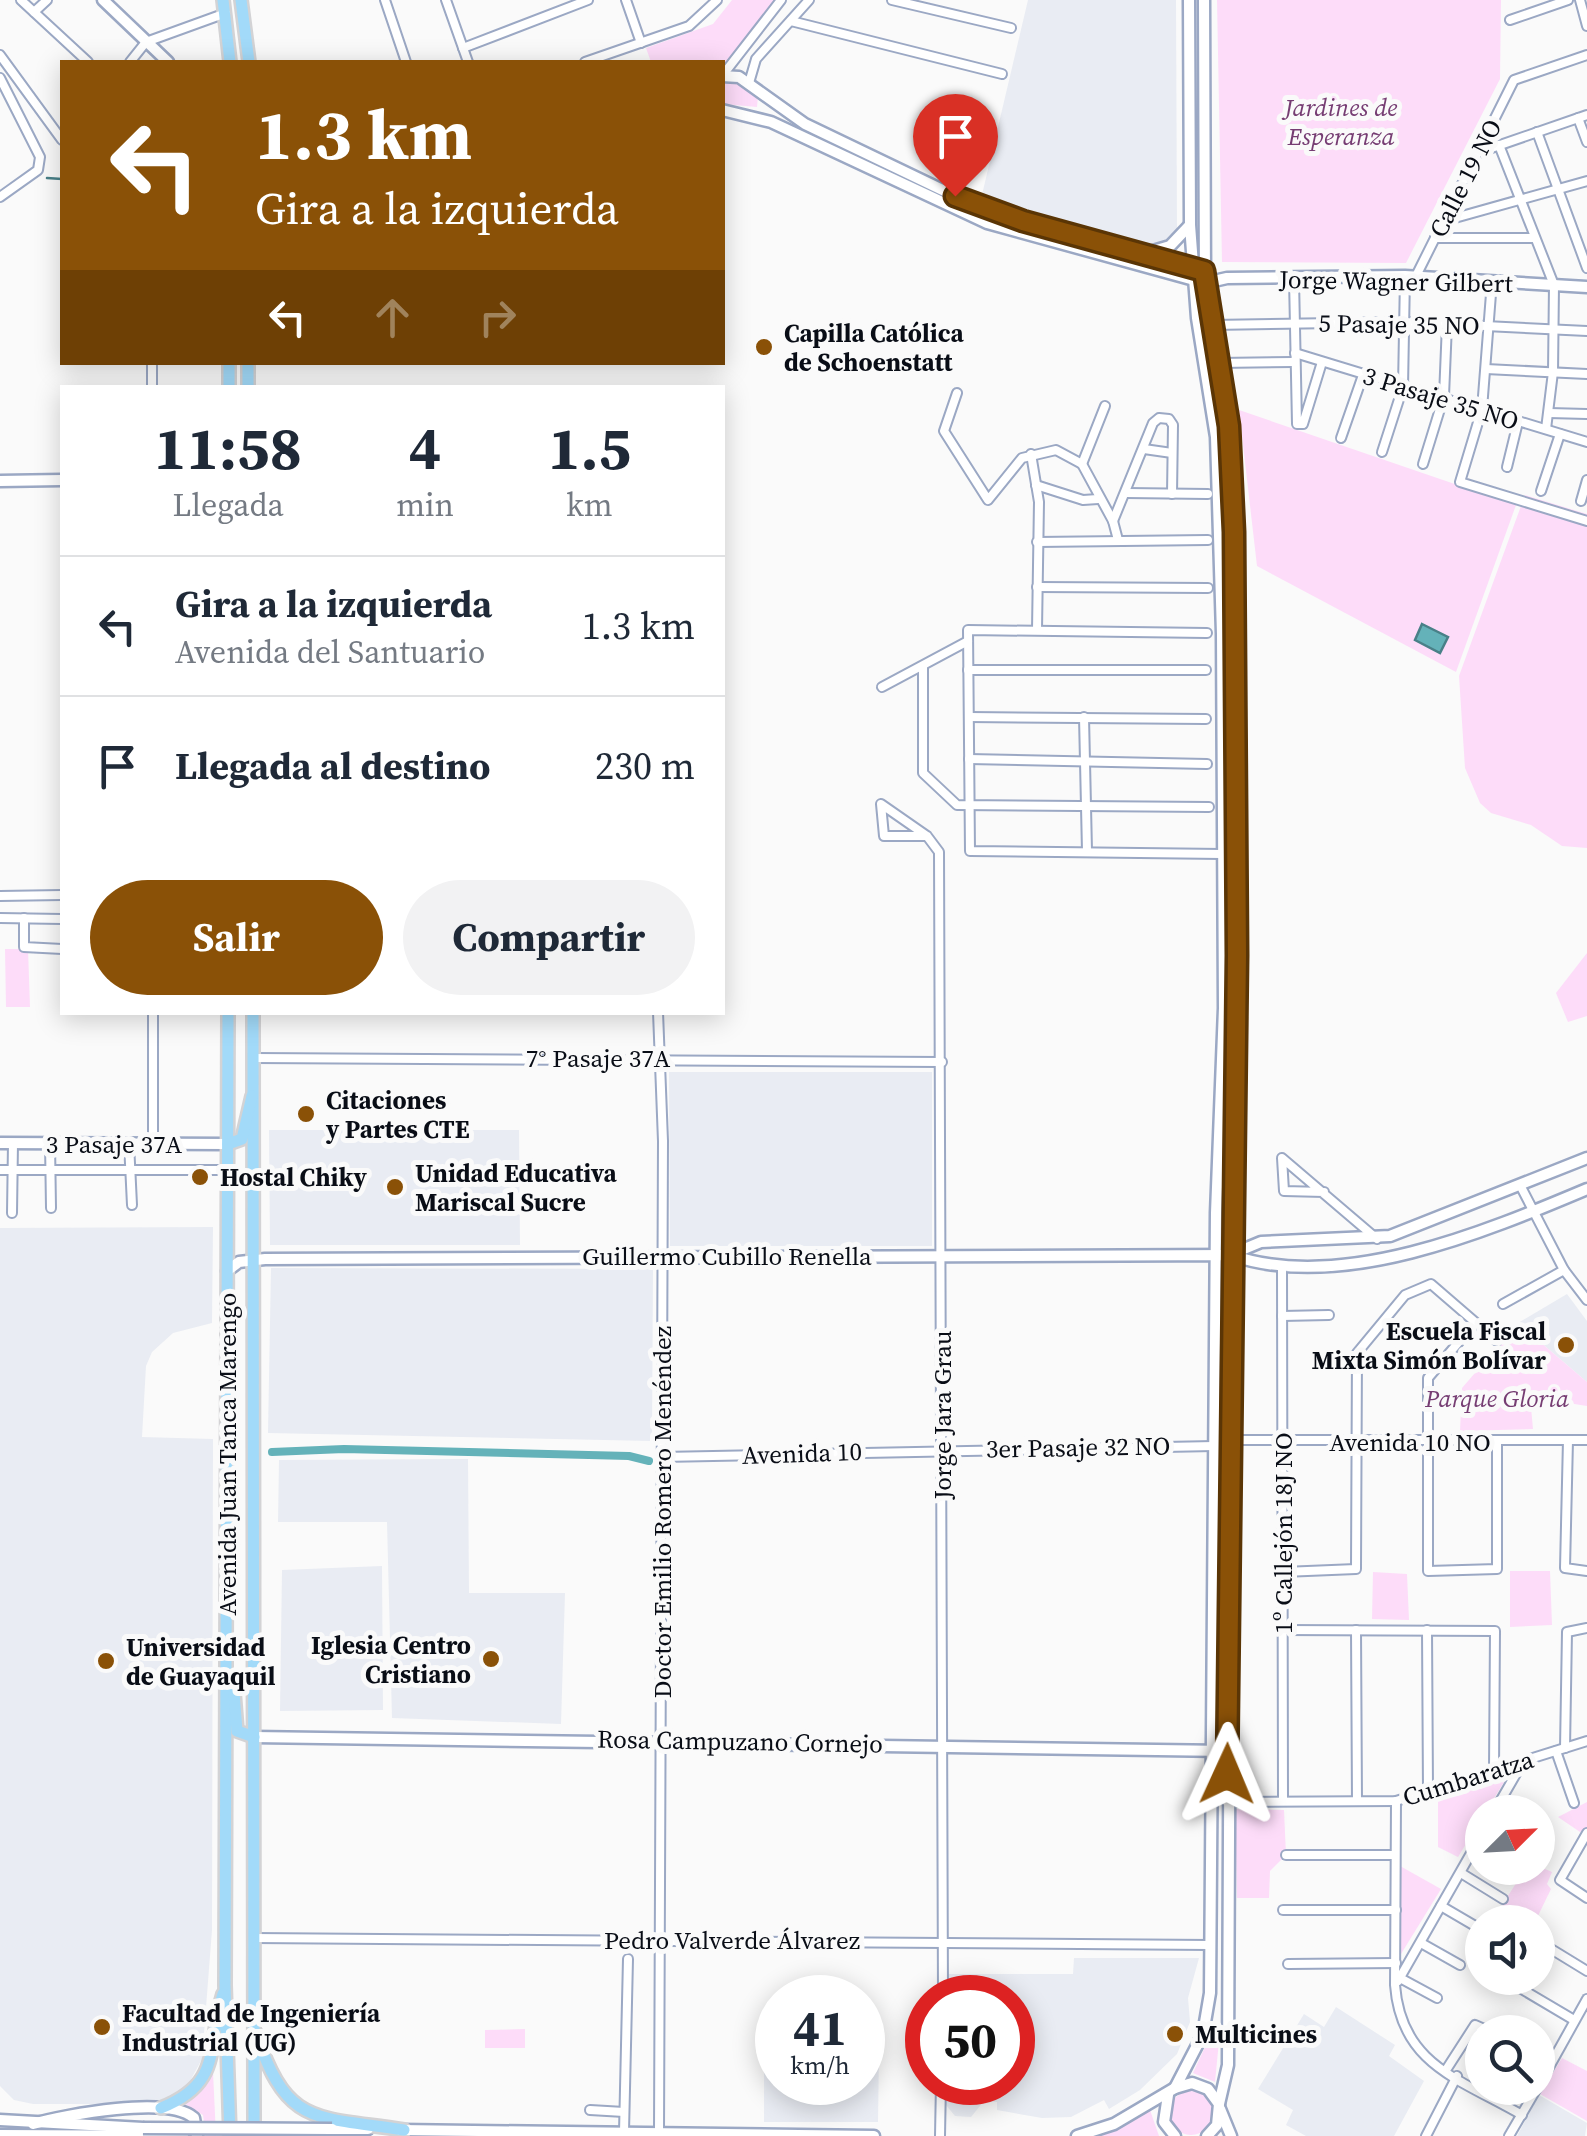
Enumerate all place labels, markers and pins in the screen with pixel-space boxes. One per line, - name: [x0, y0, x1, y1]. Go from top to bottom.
- pin: [913, 94, 998, 197]
- place label: Capilla Católica de Schoenstatt: [784, 316, 964, 379]
- marker: Capilla Católica de Schoenstatt: [753, 336, 775, 358]
- place label: Citaciones y Partes CTE: [325, 1083, 470, 1146]
- marker: Citaciones y Partes CTE: [295, 1103, 317, 1125]
- place label: Unidad Educativa Mariscal Sucre: [415, 1156, 618, 1219]
- place label: Hostal Chiky: [220, 1160, 367, 1194]
- marker: Hostal Chiky: [189, 1166, 211, 1188]
- marker: Unidad Educativa Mariscal Sucre: [384, 1176, 406, 1198]
- place label: Escuela Fiscal Mixta Simón Bolívar: [1312, 1314, 1546, 1377]
- marker: Escuela Fiscal Mixta Simón Bolívar: [1555, 1334, 1577, 1356]
- place label: Iglesia Centro Cristiano: [311, 1628, 471, 1691]
- place label: Universidad de Guayaquil: [126, 1630, 276, 1693]
- marker: Iglesia Centro Cristiano: [480, 1648, 502, 1670]
- marker: Universidad de Guayaquil: [95, 1650, 117, 1672]
- place label: Facultad de Ingeniería Industrial (UG): [122, 1996, 381, 2059]
- marker: Facultad de Ingeniería Industrial (UG): [91, 2016, 113, 2038]
- place label: Multicines: [1195, 2017, 1317, 2051]
- marker: Multicines: [1164, 2023, 1186, 2045]

